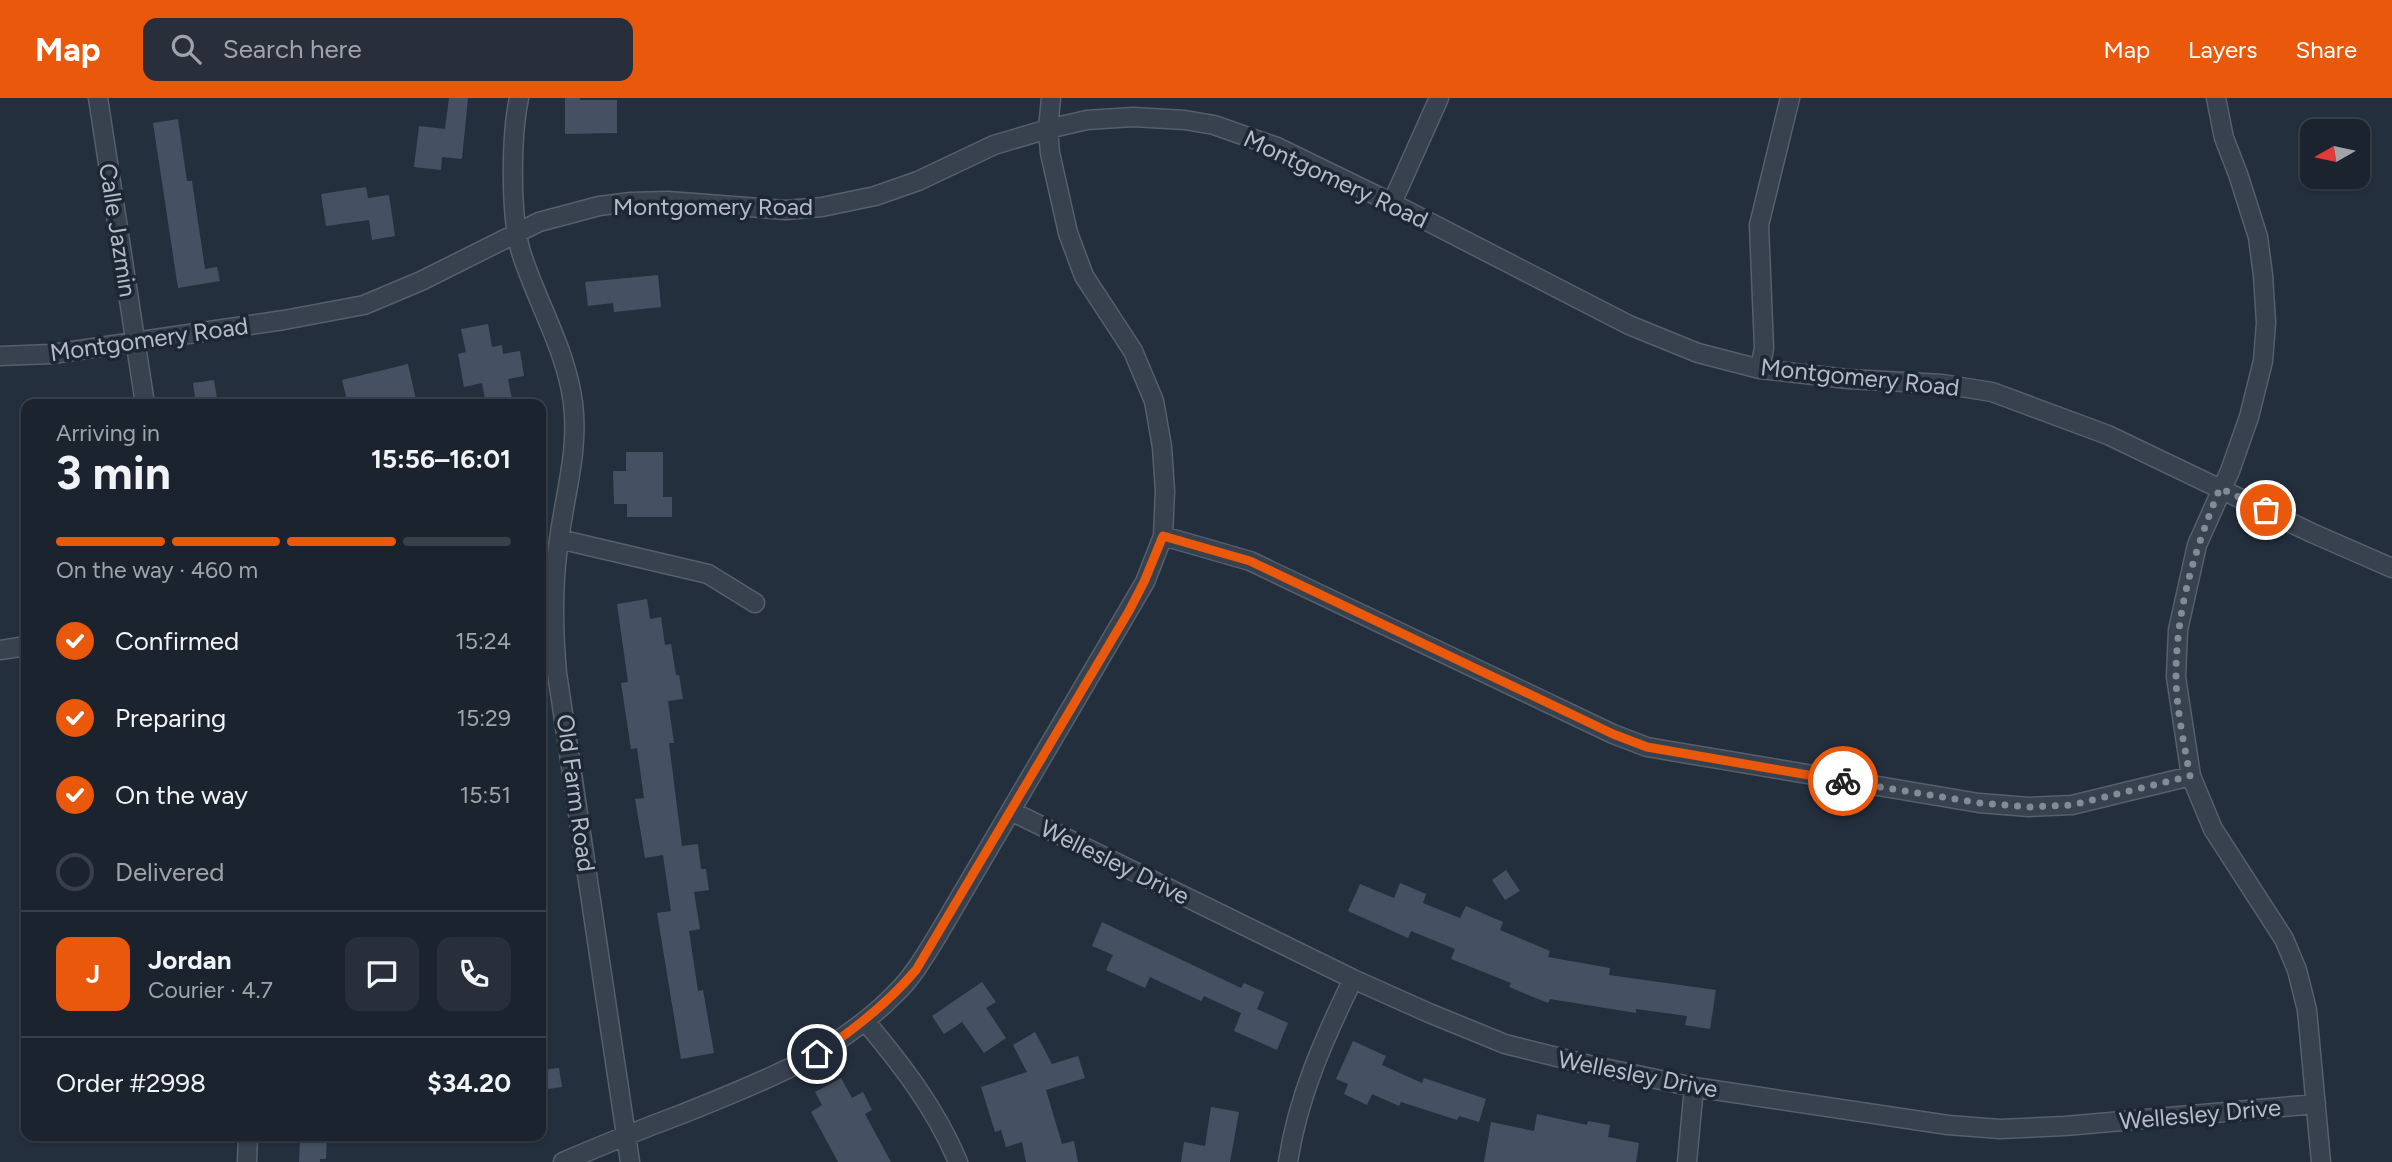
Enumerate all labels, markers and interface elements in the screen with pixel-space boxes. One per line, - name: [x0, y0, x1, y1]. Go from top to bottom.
- search box: [143, 18, 633, 81]
- text: Map: [35, 30, 101, 69]
- icon: search: [167, 30, 205, 68]
- text: Search here: [223, 33, 362, 65]
- text: Map: [2103, 35, 2150, 64]
- text: Layers: [2188, 35, 2257, 64]
- text: Share: [2295, 35, 2357, 64]
- north arrow: [2300, 119, 2370, 189]
- map controls: [2300, 119, 2370, 189]
- street label: Montgomery Road: [1239, 124, 1433, 234]
- street label: Calle Jazmin: [93, 161, 143, 299]
- street label: Montgomery Road: [613, 192, 813, 221]
- street label: Montgomery Road: [48, 311, 250, 367]
- street label: Montgomery Road: [1759, 352, 1961, 402]
- text: Arriving in: [56, 419, 160, 447]
- text: 15:56–16:01: [371, 443, 511, 475]
- text: 3 min: [56, 445, 171, 501]
- pin: [2236, 480, 2296, 540]
- icon: bag: [2247, 491, 2285, 529]
- text: On the way · 460 m: [56, 556, 258, 584]
- icon: check: [56, 622, 94, 660]
- text: Confirmed: [115, 625, 239, 657]
- text: 15:24: [455, 627, 511, 655]
- icon: check: [56, 699, 94, 737]
- text: Preparing: [115, 702, 226, 734]
- text: 15:29: [457, 704, 511, 732]
- street label: Old Farm Road: [551, 712, 601, 874]
- courier: [1808, 746, 1878, 816]
- icon: bike: [1824, 762, 1862, 800]
- icon: check: [56, 776, 94, 814]
- text: On the way: [115, 779, 248, 811]
- text: 15:51: [460, 781, 511, 809]
- street label: Wellesley Drive: [1036, 813, 1194, 911]
- text: Delivered: [115, 856, 224, 888]
- button: chat: [345, 937, 419, 1011]
- button: phone: [437, 937, 511, 1011]
- text: Jordan: [148, 944, 231, 976]
- text: J: [86, 958, 100, 990]
- text: Courier · 4.7: [148, 976, 273, 1004]
- pin: [787, 1024, 847, 1084]
- icon: home: [798, 1035, 836, 1073]
- street label: Wellesley Drive: [1556, 1044, 1720, 1104]
- text: Order #2998: [56, 1067, 206, 1099]
- text: $34.20: [427, 1067, 511, 1099]
- street label: Wellesley Drive: [2118, 1092, 2282, 1136]

